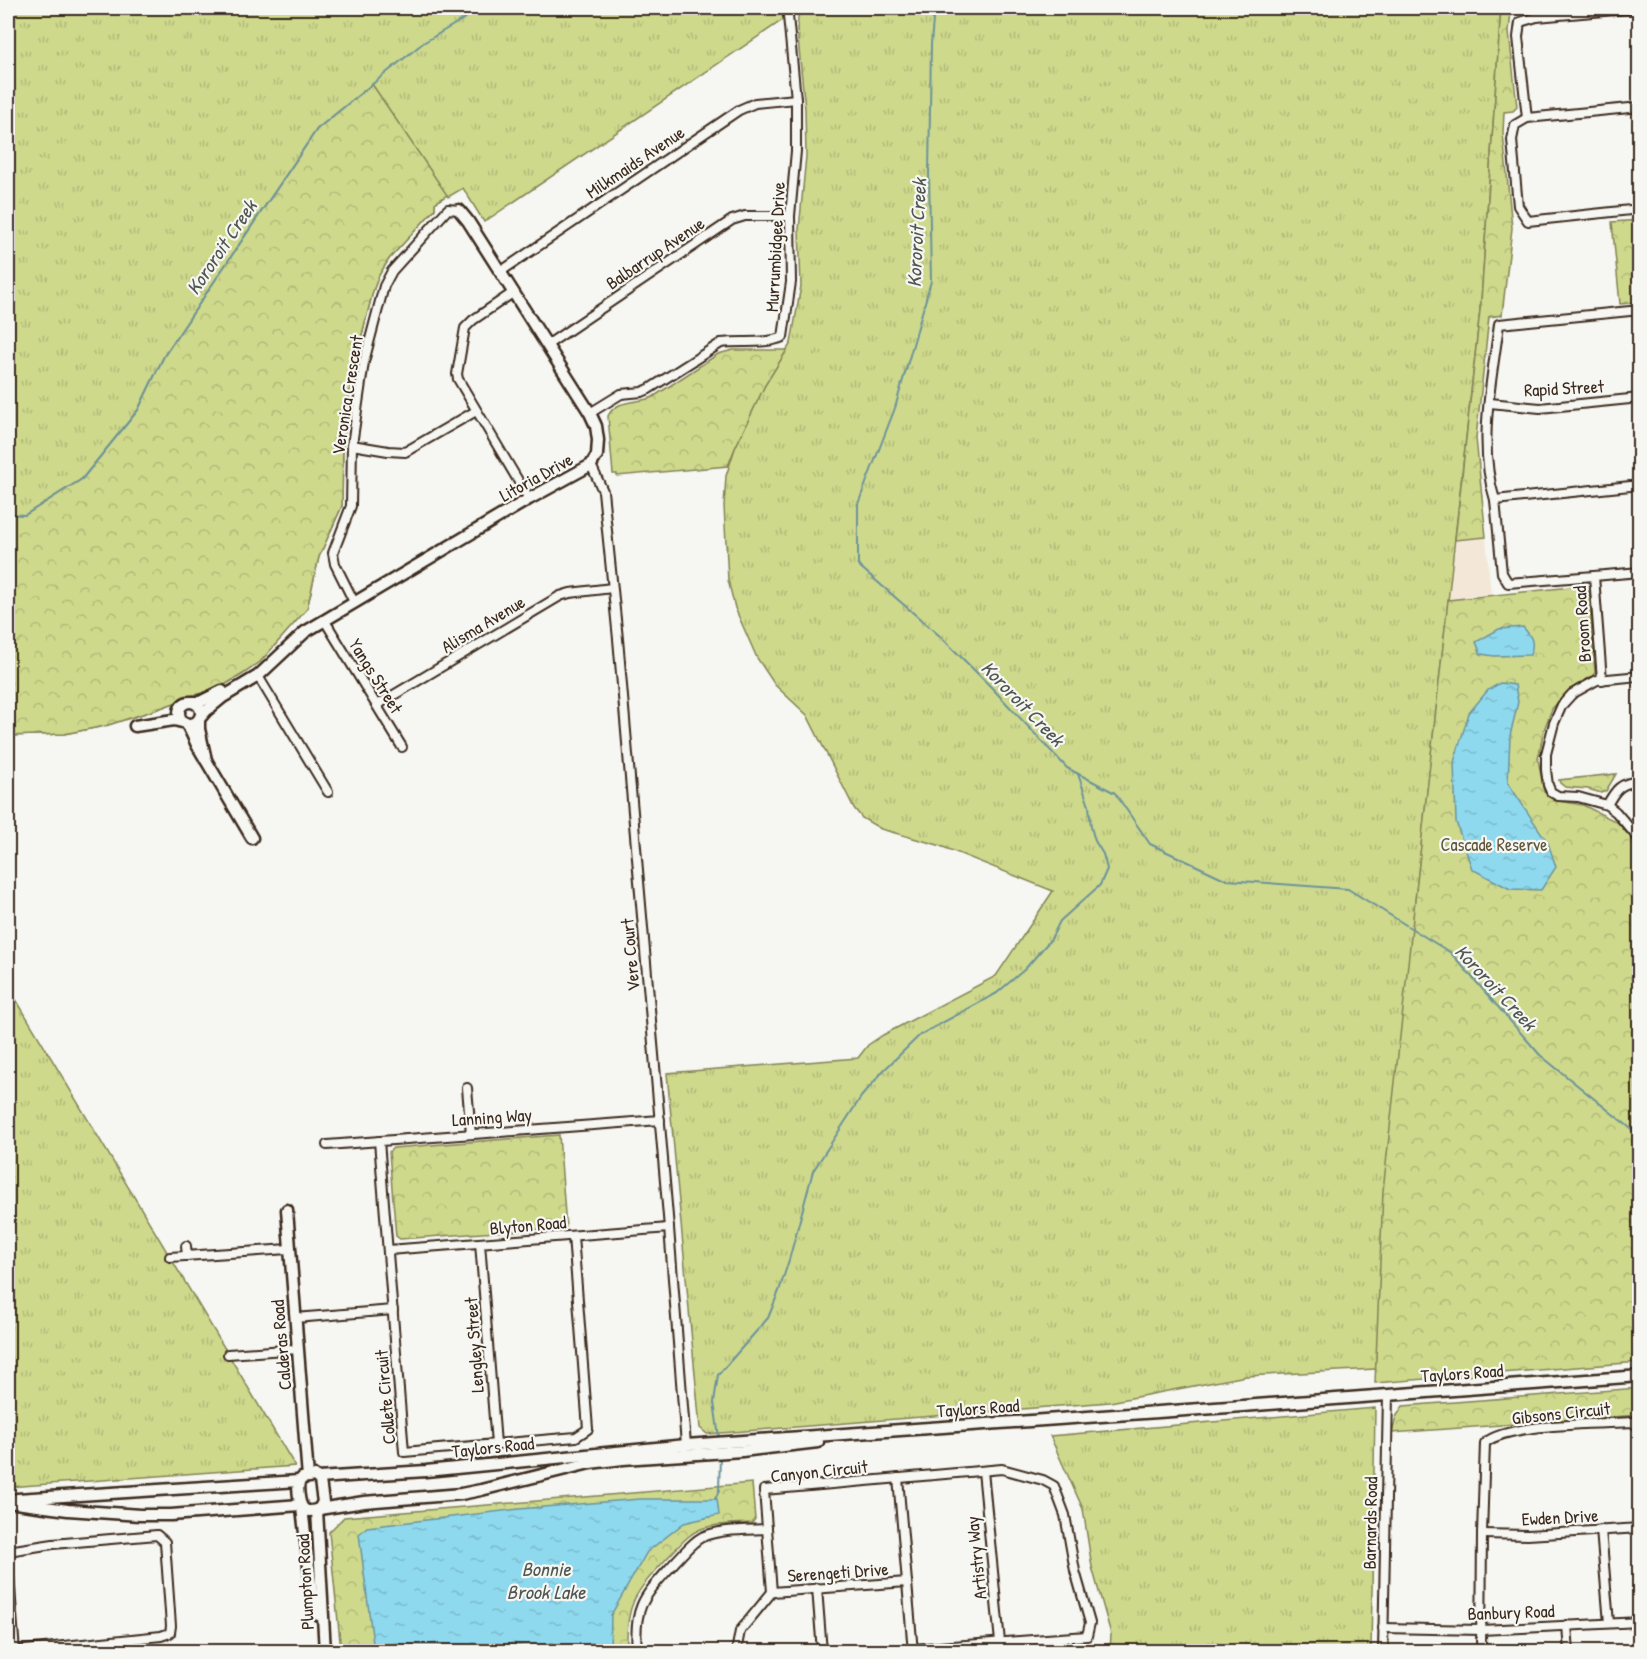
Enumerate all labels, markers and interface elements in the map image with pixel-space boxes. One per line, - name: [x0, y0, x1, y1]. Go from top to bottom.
- street label: Milkmaids Avenue: [581, 120, 689, 204]
- water label: Kororoit Creek: [900, 176, 932, 288]
- street label: Murrumbidgee Drive: [759, 181, 791, 313]
- water label: Kororoit Creek: [179, 193, 264, 300]
- street label: Balbarrup Avenue: [601, 211, 709, 295]
- street label: Veronica Crescent: [325, 332, 369, 457]
- street label: Rapid Street: [1523, 373, 1605, 403]
- street label: Litoria Drive: [495, 447, 577, 507]
- street label: Broom Road: [1567, 585, 1597, 663]
- street label: Alisma Avenue: [436, 589, 530, 659]
- street label: Yangs Street: [343, 634, 409, 719]
- water label: Kororoit Creek: [975, 654, 1072, 753]
- park label: Cascade Reserve: [1441, 832, 1547, 857]
- street label: Vere Court: [614, 917, 646, 992]
- water label: Kororoit Creek: [1449, 938, 1544, 1037]
- street label: Lanning Way: [451, 1102, 533, 1132]
- street label: Blyton Road: [489, 1209, 567, 1241]
- street label: Lengley Street: [458, 1296, 490, 1394]
- street label: Calderas Road: [265, 1299, 297, 1391]
- street label: Collete Circuit: [368, 1348, 402, 1445]
- street label: Taylors Road: [1420, 1358, 1504, 1388]
- street label: Taylors Road: [936, 1393, 1020, 1423]
- street label: Gibsons Circuit: [1511, 1395, 1612, 1431]
- street label: Taylors Road: [451, 1430, 535, 1464]
- street label: Canyon Circuit: [769, 1453, 870, 1489]
- street label: Barnards Road: [1357, 1476, 1383, 1570]
- street label: Ewden Drive: [1521, 1503, 1599, 1531]
- street label: Artistry Way: [959, 1515, 993, 1601]
- street label: Plumpton Road: [290, 1533, 320, 1631]
- water label: Bonnie Brook Lake: [507, 1555, 586, 1605]
- street label: Serengeti Drive: [787, 1556, 889, 1588]
- street label: Banbury Road: [1467, 1598, 1555, 1626]

